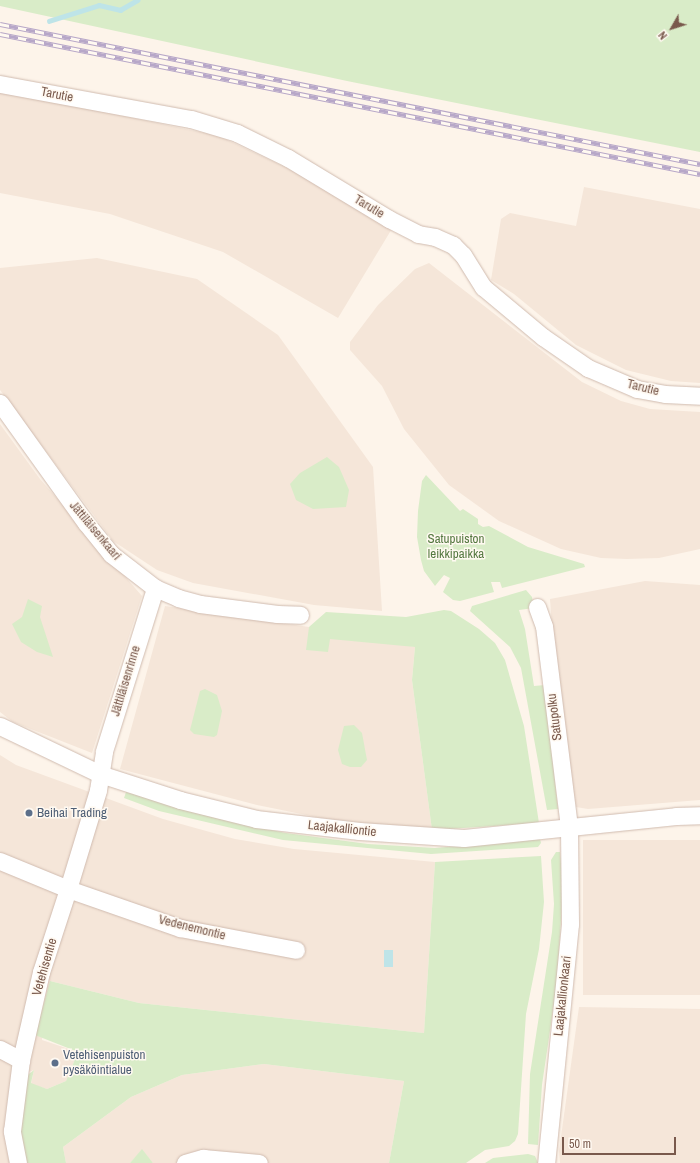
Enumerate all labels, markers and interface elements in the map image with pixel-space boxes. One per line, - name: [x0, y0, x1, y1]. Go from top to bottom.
- north arrow: [652, 8, 692, 48]
- text: N: [655, 29, 670, 42]
- street label: Tarutie: [39, 84, 75, 106]
- street label: Tarutie: [351, 192, 387, 222]
- street label: Tarutie: [625, 376, 661, 400]
- street label: Jättiläisenkaari: [66, 498, 124, 564]
- park label: Satupuiston leikkipaikka: [428, 532, 484, 563]
- street label: Jättiläisenrinne: [108, 644, 144, 718]
- street label: Satupolku: [544, 693, 566, 741]
- place label: Beihai Trading: [37, 805, 107, 821]
- marker: Beihai Trading: [24, 808, 34, 818]
- street label: Laajakalliontie: [307, 818, 377, 840]
- street label: Vedenemontie: [157, 912, 227, 944]
- street label: Vetehisentie: [29, 936, 61, 998]
- street label: Laajakallionkaari: [551, 955, 575, 1037]
- place label: Vetehisenpuiston pysäköintialue: [63, 1048, 145, 1079]
- marker: Vetehisenpuiston pysäköintialue: [50, 1058, 60, 1068]
- scale bar: [564, 1129, 678, 1155]
- text: 50 m: [569, 1136, 591, 1152]

